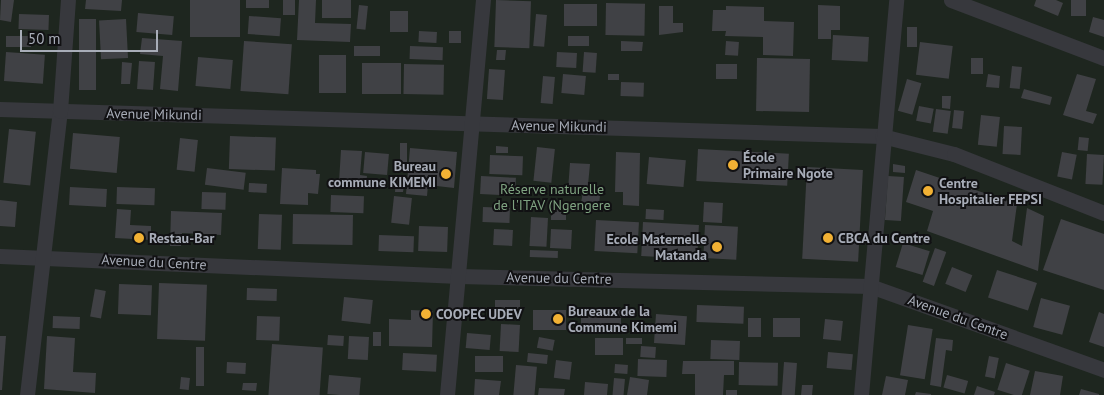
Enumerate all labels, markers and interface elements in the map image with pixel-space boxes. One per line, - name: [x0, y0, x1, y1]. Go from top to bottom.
- scale bar: [22, 20, 160, 52]
- text: 50 m: [28, 29, 61, 48]
- street label: Avenue Mikundi: [106, 105, 202, 123]
- street label: Avenue Mikundi: [511, 117, 607, 135]
- place label: École Primaire Ngote: [743, 149, 833, 182]
- place label: Bureau commune KIMEMI: [328, 158, 436, 190]
- marker: École Primaire Ngote: [727, 159, 739, 171]
- marker: Bureau commune KIMEMI: [440, 168, 452, 180]
- place label: Centre Hospitalier FEPSI: [939, 175, 1042, 208]
- park label: Réserve naturelle de l'ITAV (Ngengere: [493, 181, 611, 213]
- marker: Centre Hospitalier FEPSI: [921, 184, 935, 198]
- place label: Restau-Bar: [149, 230, 214, 246]
- place label: CBCA du Centre: [838, 230, 931, 246]
- place label: Ecole Maternelle Matanda: [607, 231, 707, 264]
- marker: Restau-Bar: [133, 232, 145, 244]
- marker: CBCA du Centre: [822, 232, 834, 244]
- marker: Ecole Maternelle Matanda: [711, 241, 723, 253]
- street label: Avenue du Centre: [101, 251, 207, 273]
- street label: Avenue du Centre: [506, 269, 612, 287]
- street label: Avenue du Centre: [906, 291, 1010, 343]
- place label: Bureaux de la Commune Kimemi: [568, 303, 677, 336]
- place label: COOPEC UDEV: [436, 306, 522, 322]
- marker: COOPEC UDEV: [420, 308, 432, 320]
- marker: Bureaux de la Commune Kimemi: [552, 313, 564, 325]

